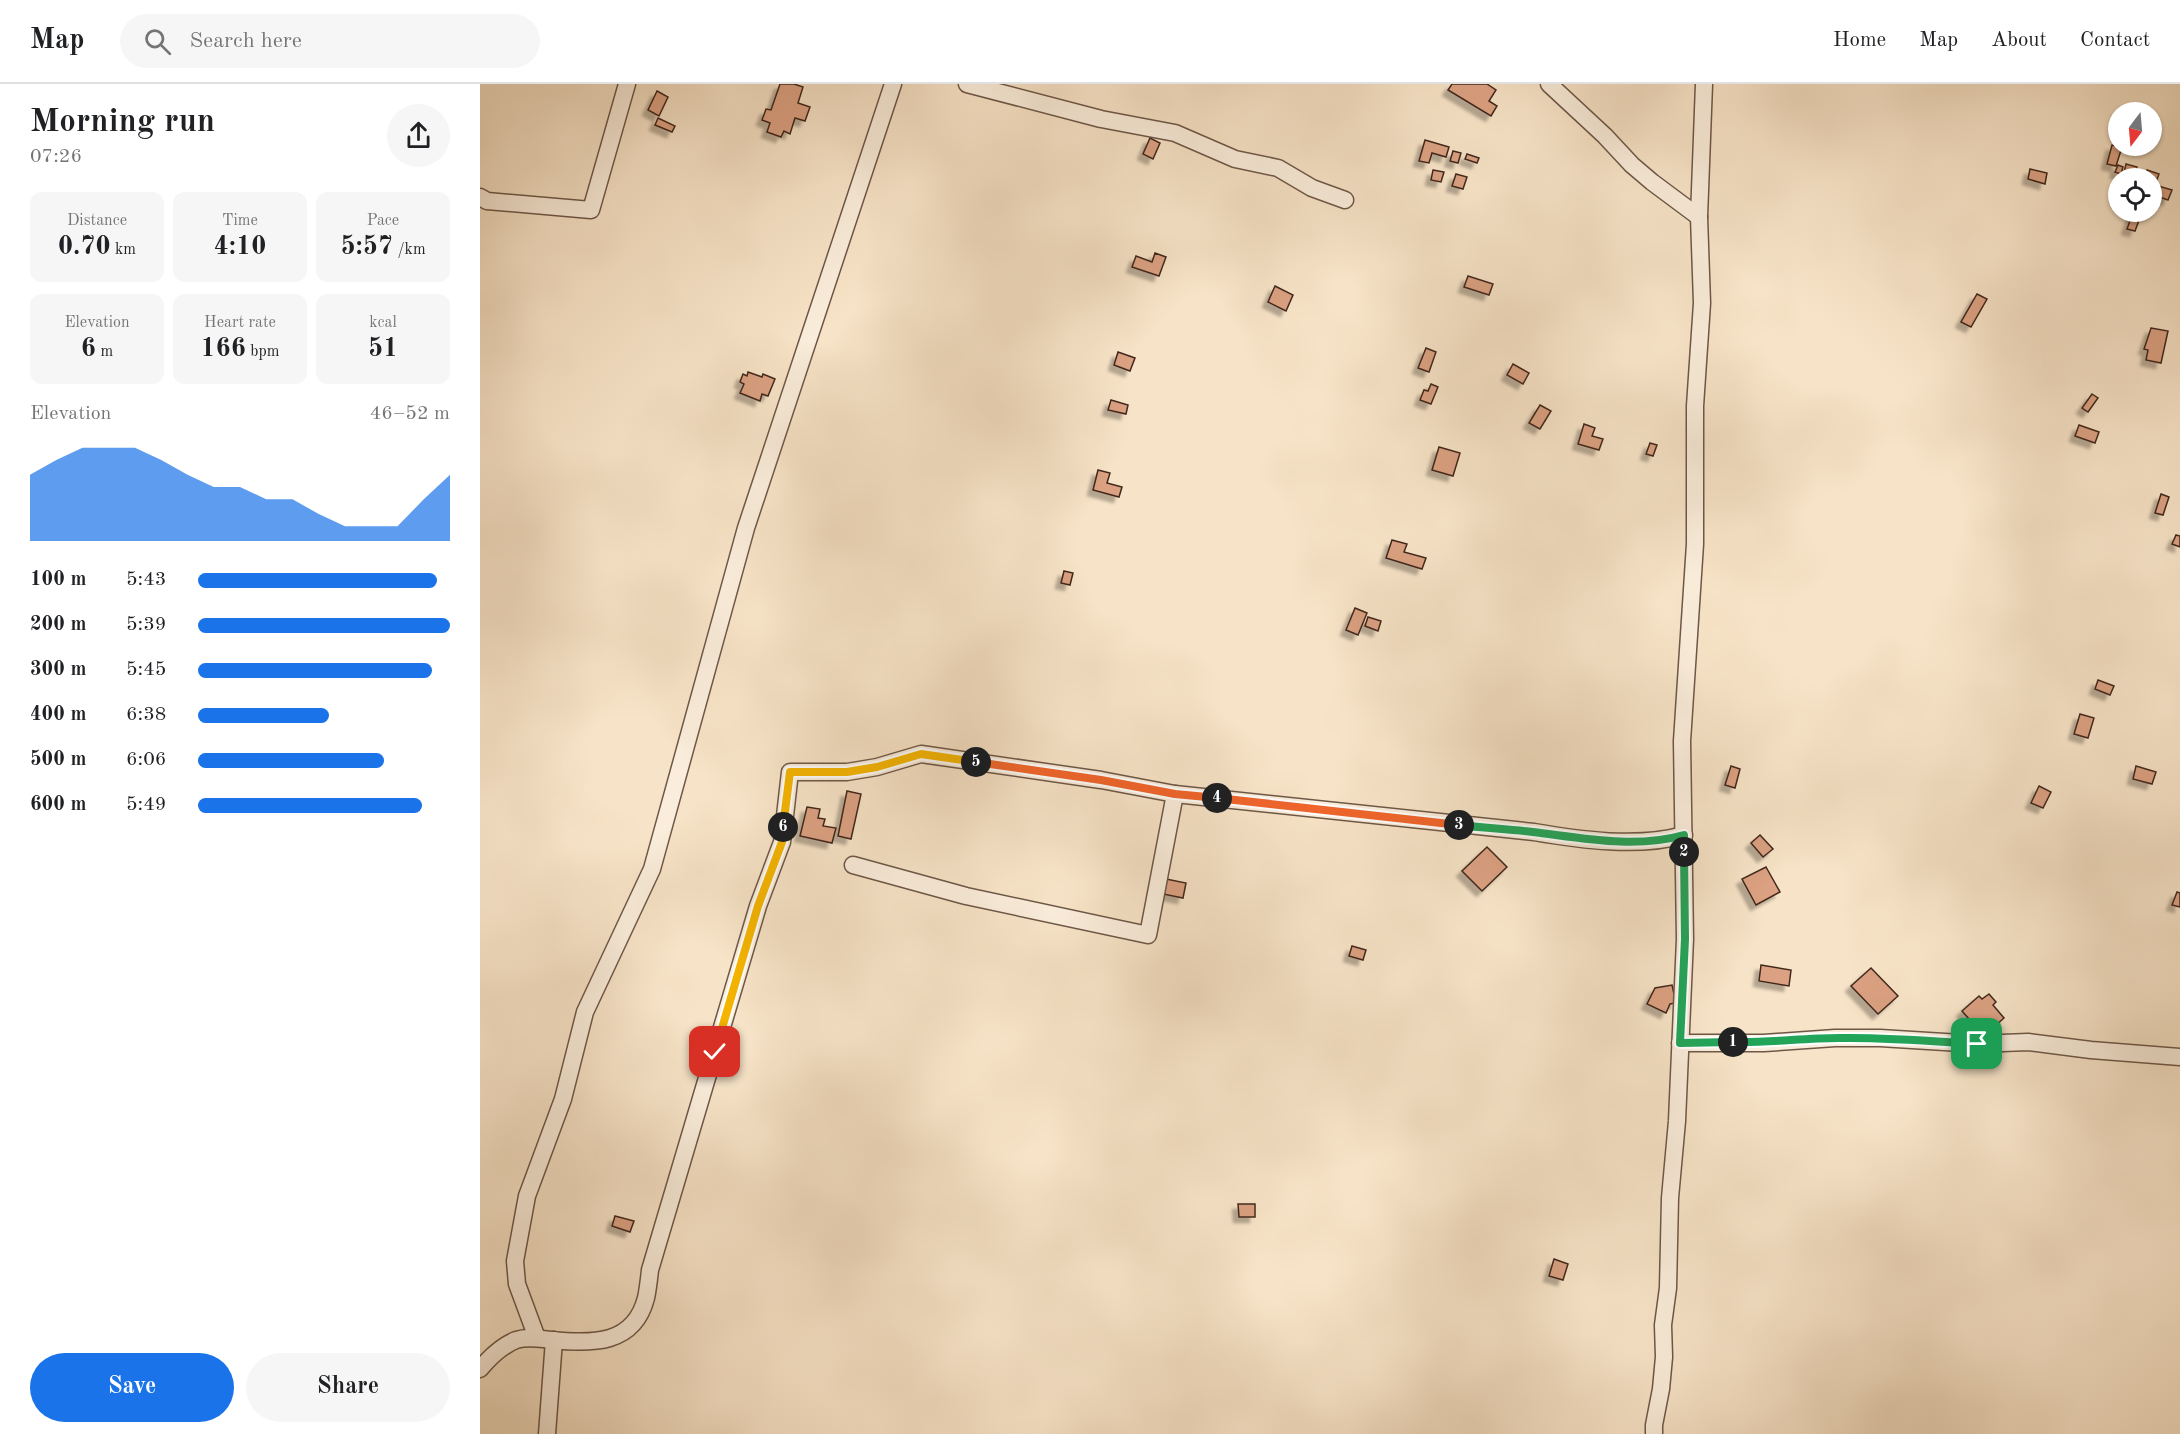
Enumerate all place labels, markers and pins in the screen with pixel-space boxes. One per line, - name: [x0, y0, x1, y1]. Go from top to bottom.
- pin: 5: [961, 747, 991, 777]
- pin: 4: [1202, 783, 1232, 813]
- pin: 3: [1444, 810, 1474, 840]
- pin: 6: [768, 812, 798, 842]
- pin: 2: [1669, 837, 1699, 867]
- pin: [1951, 1018, 2002, 1069]
- pin: [689, 1026, 740, 1077]
- pin: 1: [1718, 1027, 1748, 1057]

